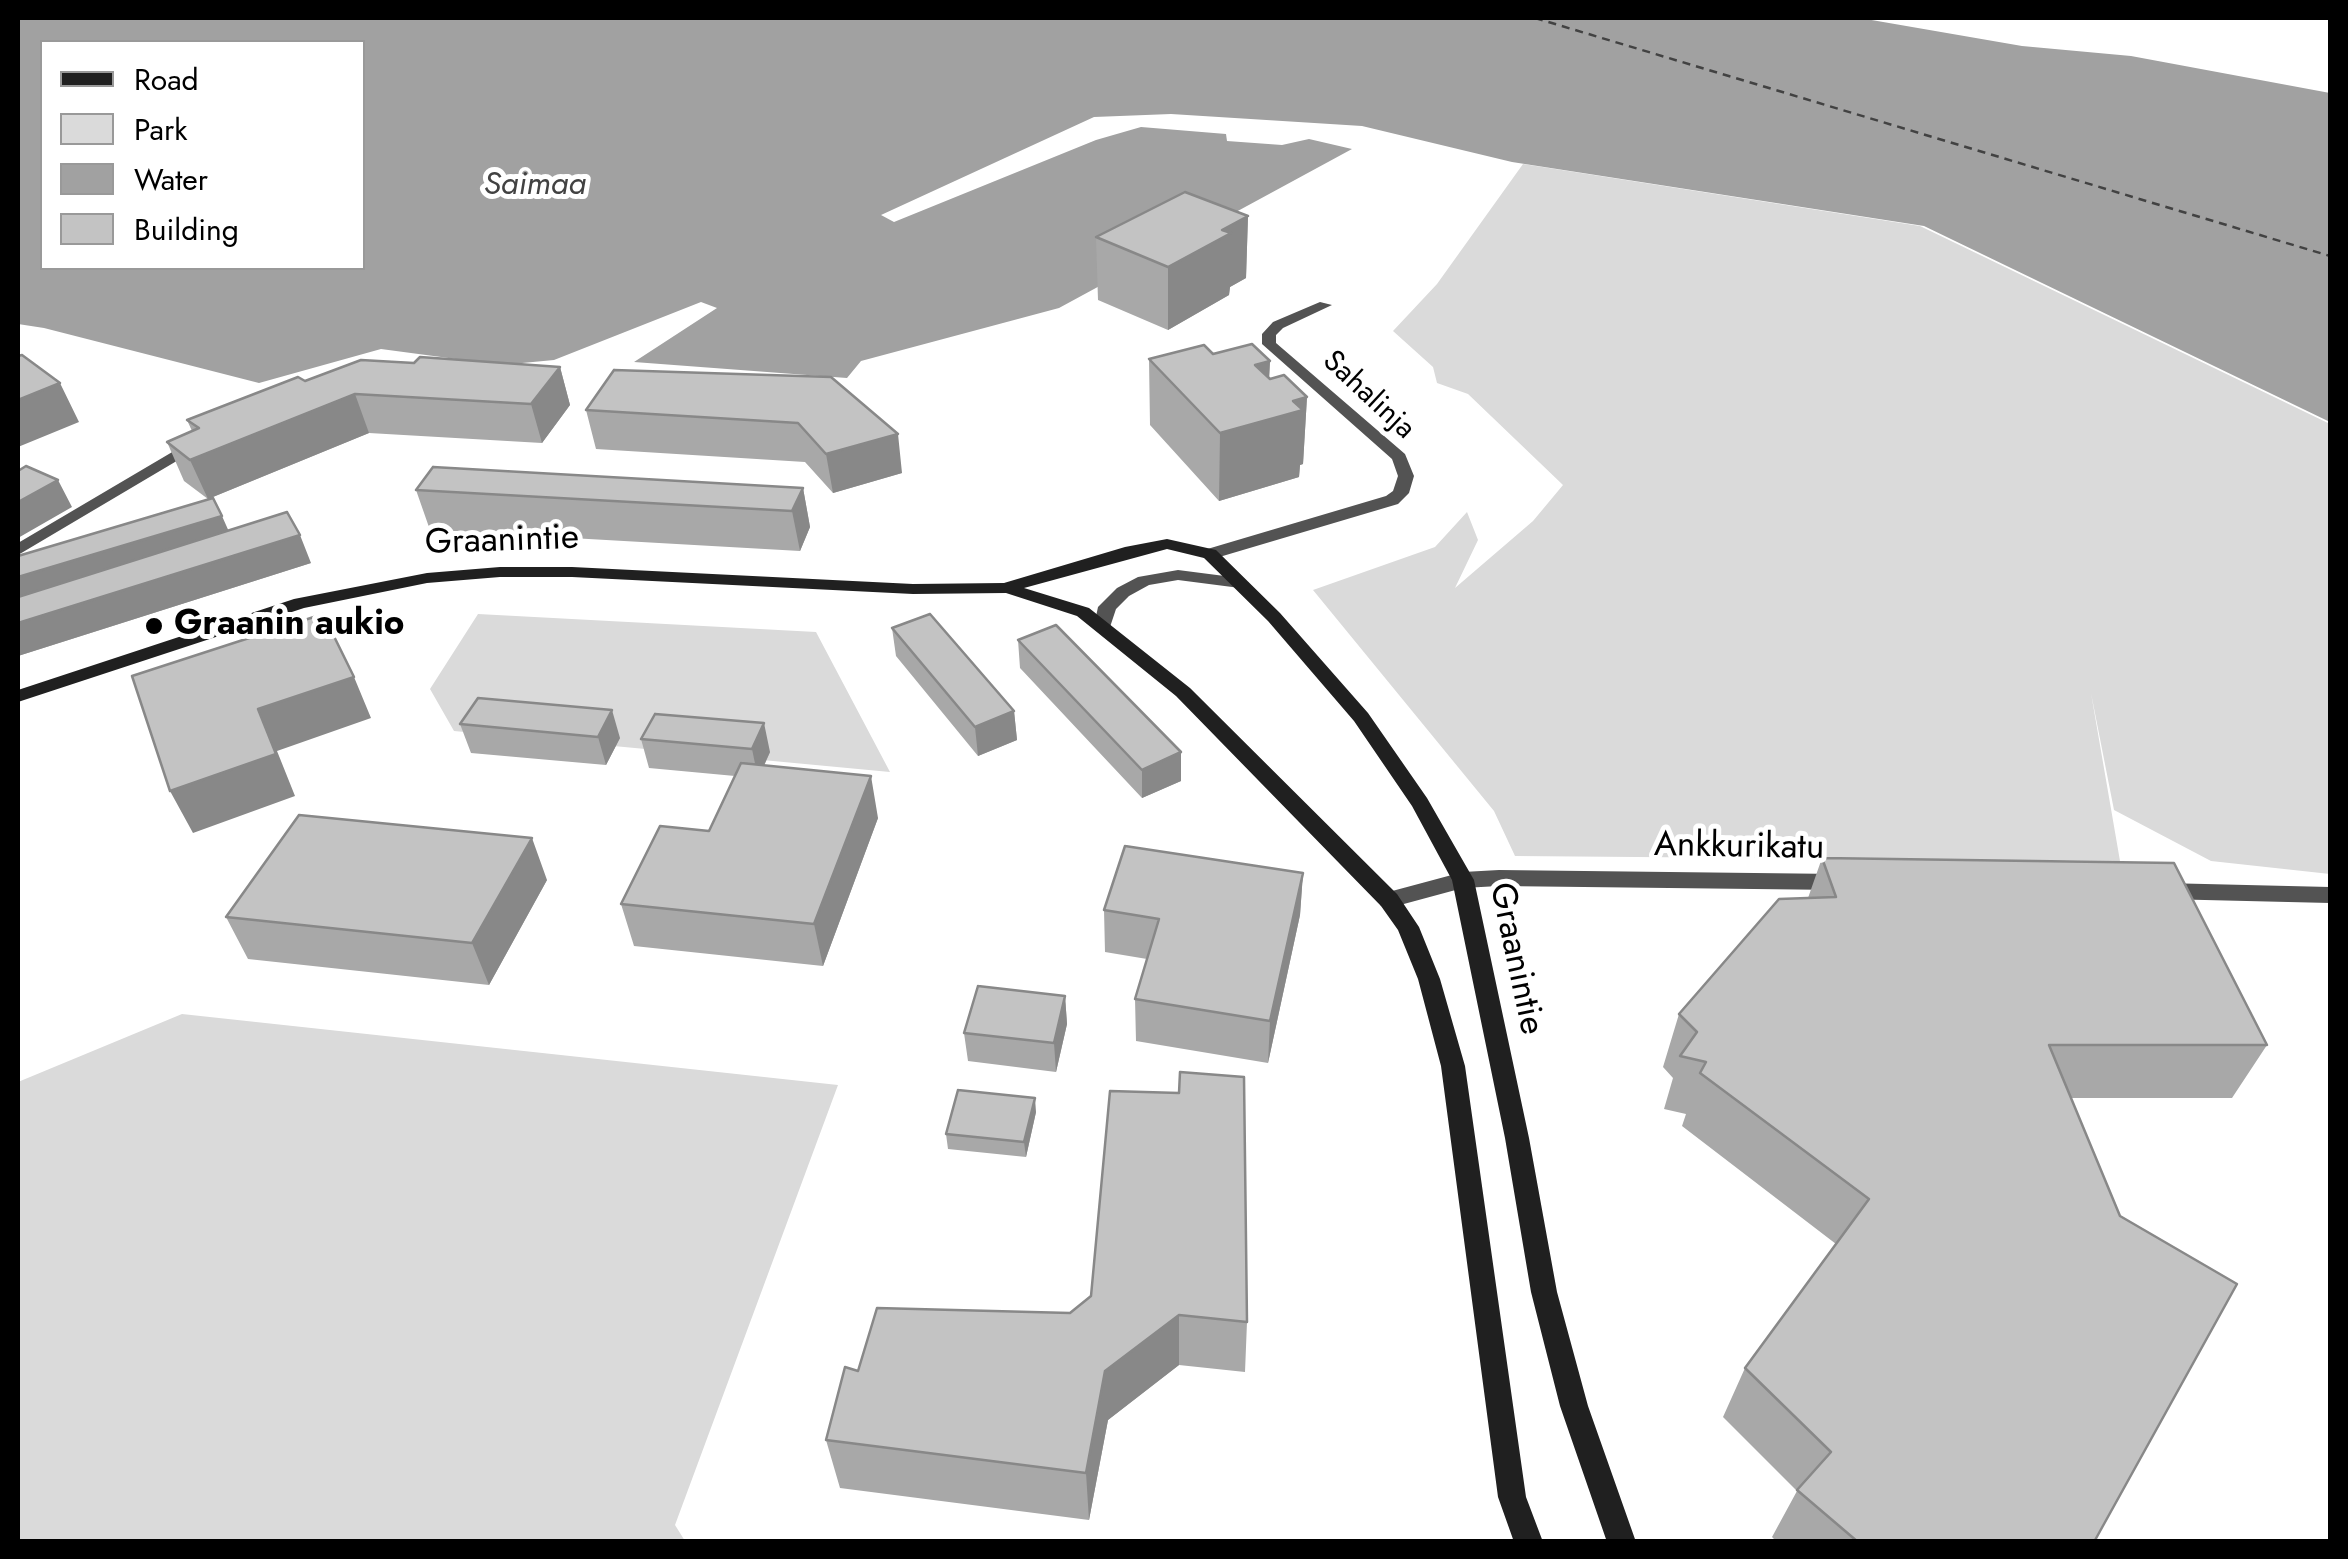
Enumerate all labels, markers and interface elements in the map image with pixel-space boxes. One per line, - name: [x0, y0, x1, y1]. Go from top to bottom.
- legend: [40, 40, 365, 270]
- text: Road: [134, 58, 199, 101]
- text: Park: [134, 108, 187, 151]
- text: Water: [134, 158, 208, 201]
- water label: Saimaa: [484, 167, 586, 205]
- text: Building: [134, 208, 239, 251]
- street label: Sahalinja: [1314, 344, 1422, 448]
- street label: Graanintie: [424, 518, 580, 566]
- place label: Graanin aukio: [174, 605, 405, 647]
- marker: Graanin aukio: [143, 615, 165, 637]
- street label: Ankkurikatu: [1653, 826, 1825, 870]
- street label: Graanintie: [1478, 879, 1552, 1039]

